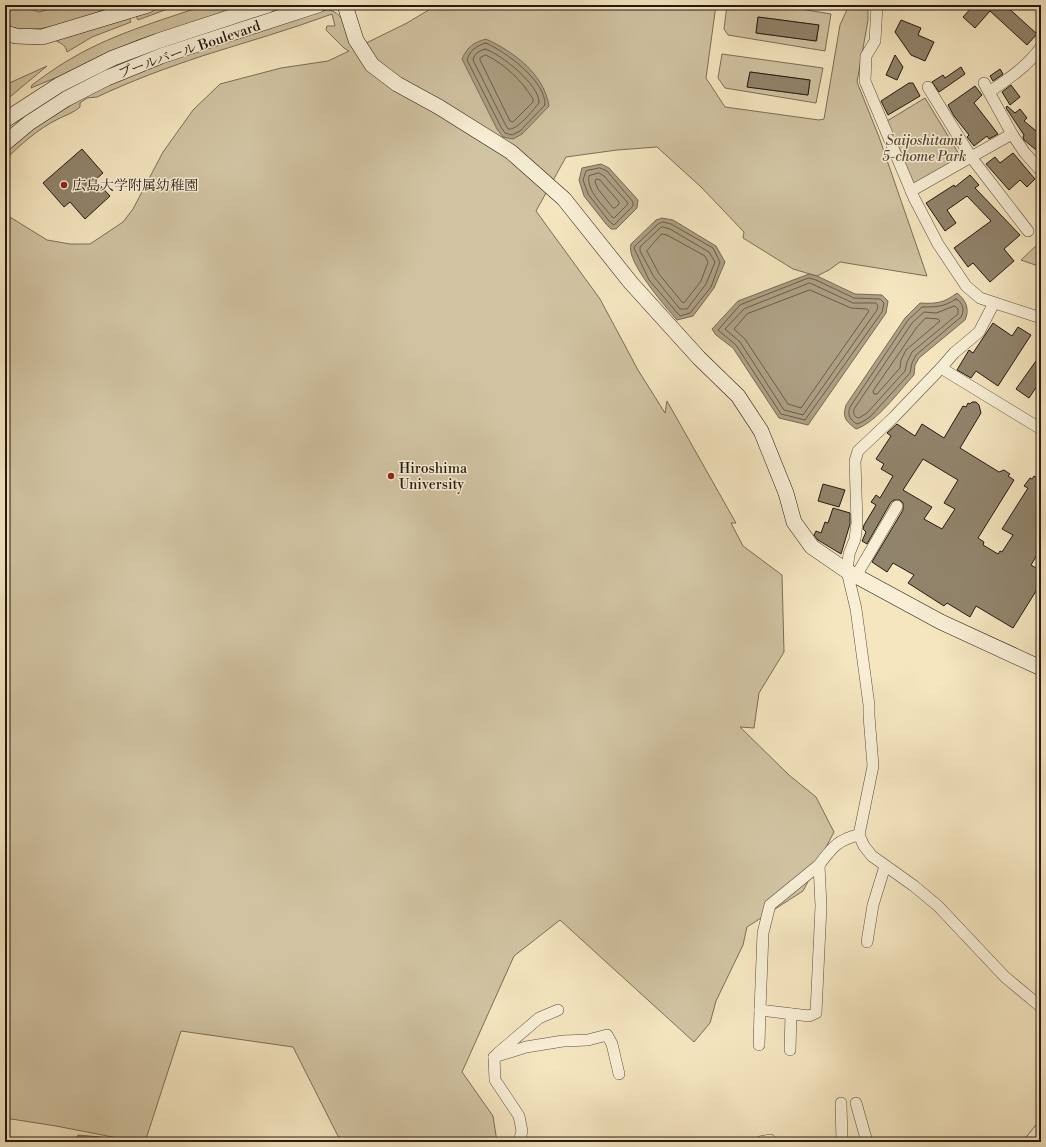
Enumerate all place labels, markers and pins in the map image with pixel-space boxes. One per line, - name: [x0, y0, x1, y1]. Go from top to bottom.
- place label: 広島大学附属幼稚園: [72, 177, 198, 195]
- marker: 広島大学附属幼稚園: [59, 180, 69, 190]
- place label: Hiroshima University: [399, 460, 468, 494]
- marker: Hiroshima University: [386, 471, 396, 481]

